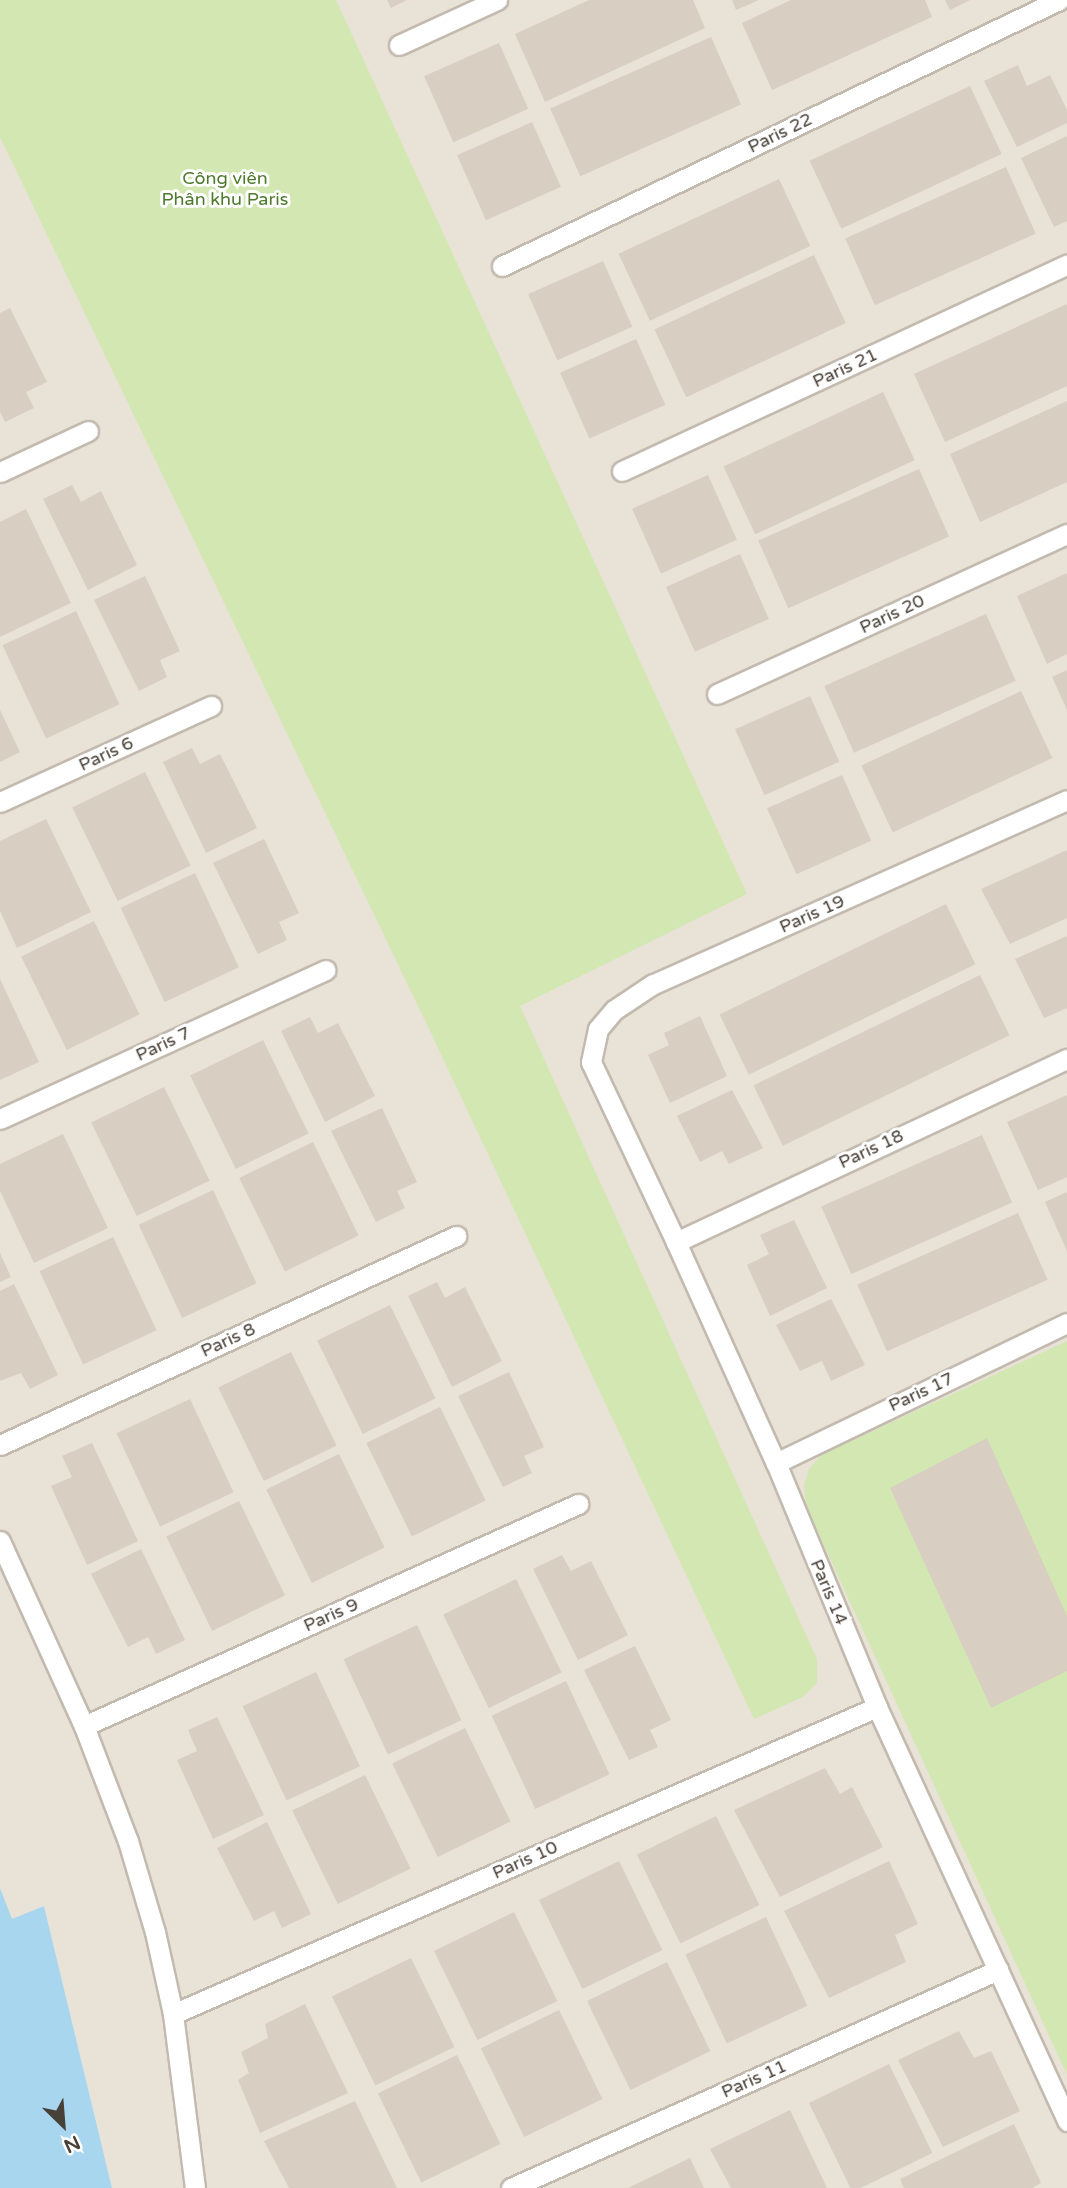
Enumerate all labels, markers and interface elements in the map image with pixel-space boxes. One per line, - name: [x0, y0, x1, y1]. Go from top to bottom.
- street label: Paris 22: [744, 108, 816, 158]
- park label: Công viên Phân khu Paris: [162, 168, 288, 210]
- street label: Paris 21: [809, 344, 881, 392]
- street label: Paris 20: [856, 590, 928, 638]
- street label: Paris 6: [75, 732, 137, 776]
- street label: Paris 19: [776, 890, 848, 938]
- street label: Paris 7: [132, 1022, 194, 1066]
- street label: Paris 18: [835, 1125, 907, 1173]
- street label: Paris 8: [197, 1318, 259, 1362]
- street label: Paris 17: [885, 1368, 957, 1416]
- street label: Paris 14: [806, 1556, 852, 1628]
- street label: Paris 9: [300, 1593, 362, 1637]
- street label: Paris 10: [489, 1836, 561, 1884]
- street label: Paris 11: [718, 2055, 790, 2103]
- north arrow: [28, 2090, 98, 2160]
- text: N: [60, 2131, 83, 2157]

